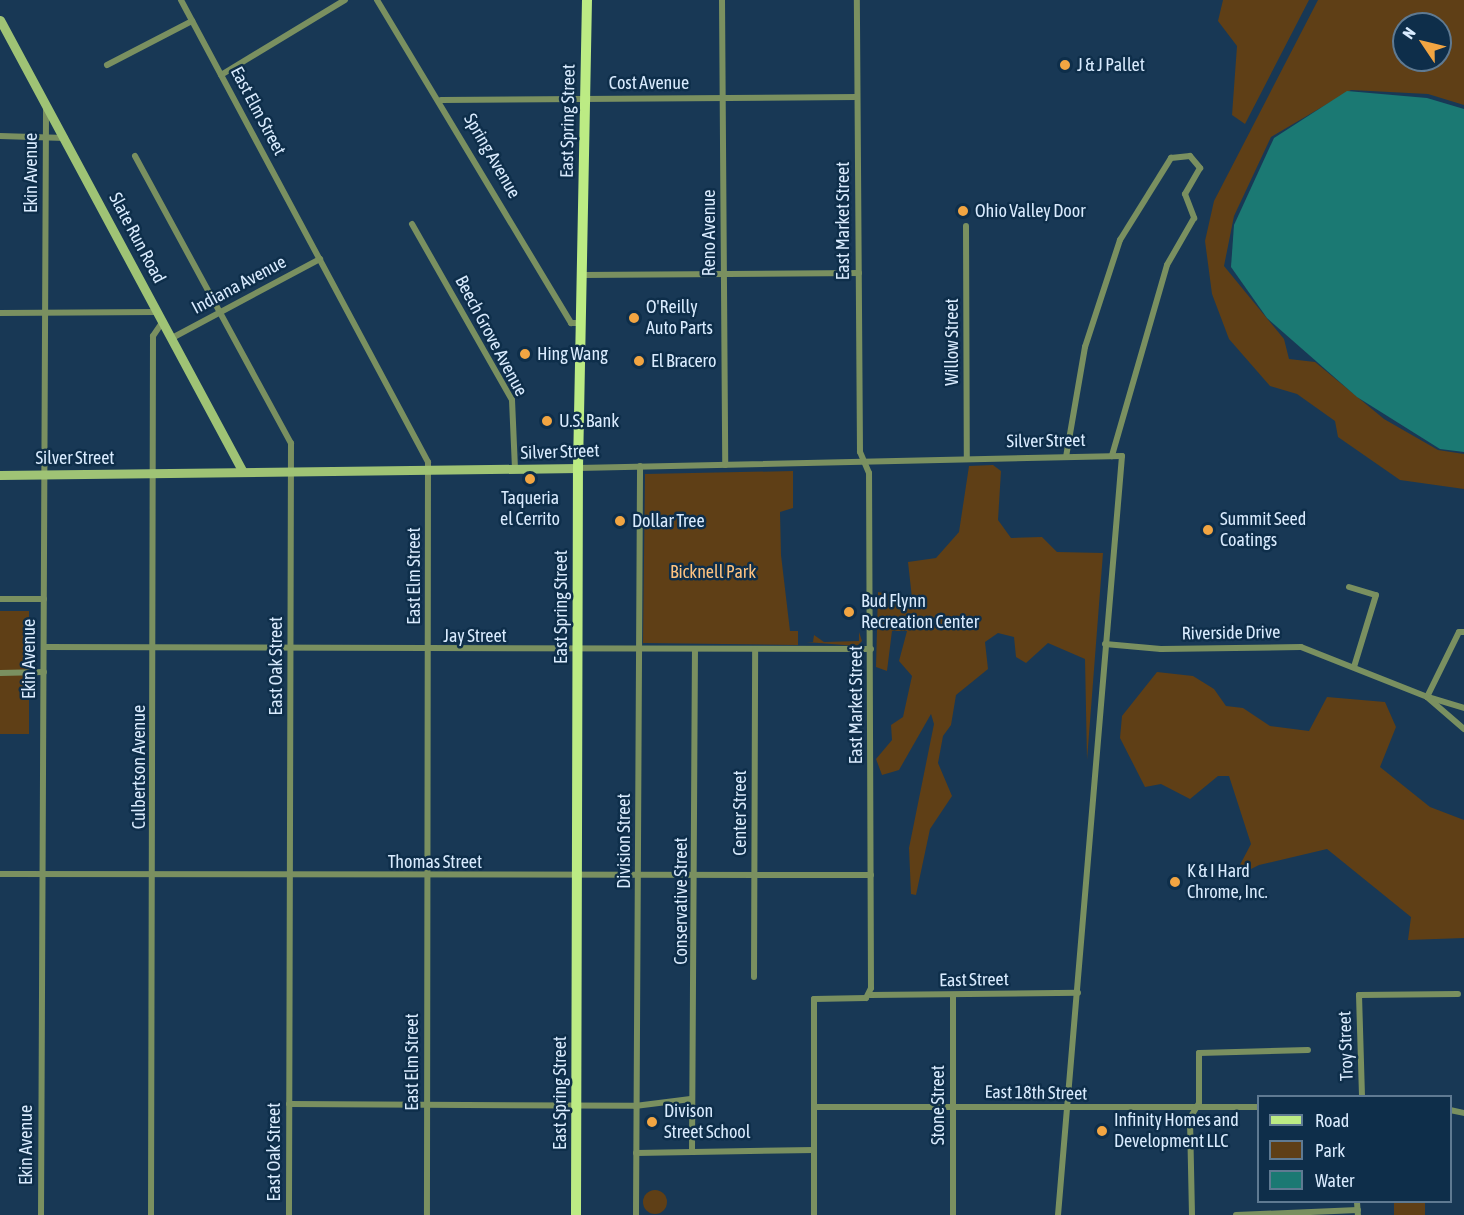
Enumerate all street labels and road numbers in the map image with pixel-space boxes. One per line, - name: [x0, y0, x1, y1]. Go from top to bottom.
- street label: East Elm Street: [226, 63, 290, 159]
- street label: East Spring Street: [556, 64, 580, 178]
- street label: Cost Avenue: [609, 72, 689, 94]
- street label: Spring Avenue: [459, 110, 525, 202]
- street label: Ekin Avenue: [20, 133, 42, 213]
- street label: East Market Street: [832, 162, 854, 280]
- street label: Slate Run Road: [104, 189, 170, 287]
- street label: Reno Avenue: [698, 190, 720, 276]
- street label: Indiana Avenue: [188, 251, 290, 319]
- street label: Beech Grove Avenue: [450, 272, 532, 400]
- street label: Willow Street: [941, 298, 963, 386]
- street label: Silver Street: [1006, 430, 1086, 452]
- street label: Silver Street: [520, 440, 600, 464]
- street label: Silver Street: [36, 447, 114, 469]
- street label: East Elm Street: [403, 527, 425, 625]
- street label: East Spring Street: [550, 550, 572, 664]
- street label: East Oak Street: [265, 617, 287, 715]
- street label: Ekin Avenue: [18, 619, 40, 699]
- street label: Riverside Drive: [1182, 621, 1280, 645]
- street label: Jay Street: [443, 625, 507, 647]
- street label: East Market Street: [845, 646, 867, 764]
- street label: Culbertson Avenue: [128, 705, 150, 829]
- street label: Center Street: [729, 770, 751, 856]
- street label: Division Street: [613, 793, 635, 889]
- street label: Conservative Street: [670, 837, 692, 965]
- street label: Thomas Street: [388, 851, 482, 873]
- street label: East Street: [939, 969, 1009, 991]
- street label: Troy Street: [1334, 1011, 1358, 1081]
- street label: East Elm Street: [401, 1013, 423, 1111]
- street label: East Spring Street: [549, 1036, 571, 1150]
- street label: Stone Street: [927, 1065, 949, 1145]
- street label: East 18th Street: [984, 1081, 1088, 1105]
- street label: East Oak Street: [263, 1103, 285, 1201]
- street label: Ekin Avenue: [15, 1105, 37, 1185]

